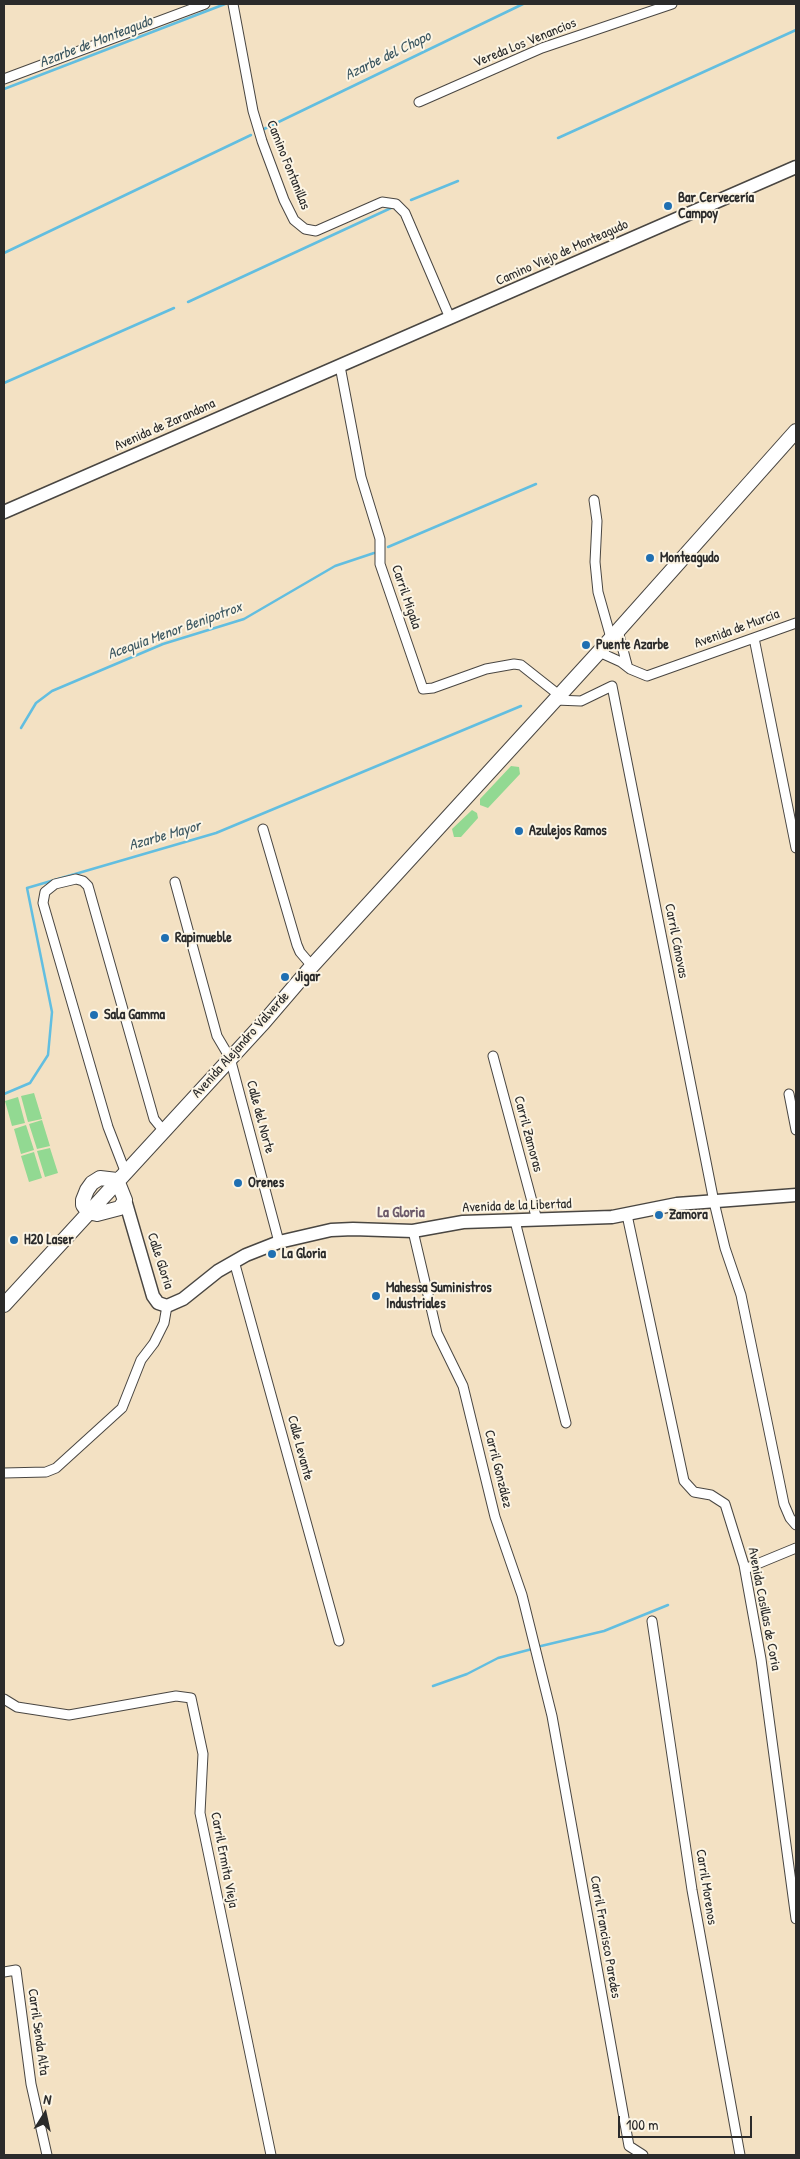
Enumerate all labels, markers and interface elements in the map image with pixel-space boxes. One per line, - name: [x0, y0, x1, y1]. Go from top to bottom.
- water label: Azarbe de Monteagudo: [37, 12, 155, 72]
- street label: Vereda Los Venancios: [471, 15, 579, 71]
- water label: Azarbe del Chopo: [342, 27, 434, 85]
- street label: Camino Fontanillas: [262, 118, 314, 212]
- place label: Bar Cervecería Campoy: [678, 190, 754, 222]
- marker: Bar Cervecería Campoy: [662, 200, 674, 212]
- street label: Camino Viejo de Monteagudo: [493, 216, 631, 290]
- street label: Avenida de Zarandona: [112, 395, 218, 455]
- place label: Monteagudo: [660, 550, 719, 566]
- marker: Monteagudo: [644, 552, 656, 564]
- street label: Carril Migala: [387, 563, 425, 631]
- water label: Acequia Menor Benipotrox: [105, 598, 245, 664]
- street label: Avenida de Murcia: [692, 606, 782, 652]
- place label: Puente Azarbe: [596, 637, 669, 653]
- marker: Puente Azarbe: [580, 639, 592, 651]
- water label: Azarbe Mayor: [127, 817, 203, 855]
- place label: Azulejos Ramos: [529, 823, 607, 839]
- marker: Azulejos Ramos: [513, 825, 525, 837]
- street label: Carril Cánovas: [661, 902, 691, 980]
- place label: Rapimueble: [175, 930, 232, 946]
- marker: Rapimueble: [159, 932, 171, 944]
- place label: Jigar: [295, 969, 320, 985]
- marker: Jigar: [279, 971, 291, 983]
- street label: Avenida Alejandro Valverde: [189, 988, 293, 1102]
- place label: Sala Gamma: [104, 1007, 165, 1023]
- marker: Sala Gamma: [88, 1009, 100, 1021]
- street label: Calle del Norte: [242, 1079, 278, 1155]
- street label: Carril Zamoras: [510, 1094, 546, 1174]
- place label: Orenes: [248, 1175, 284, 1191]
- marker: Orenes: [232, 1177, 244, 1189]
- street label: Avenida de la Libertad: [462, 1196, 572, 1216]
- district label: La Gloria: [377, 1204, 425, 1222]
- place label: Zamora: [669, 1207, 708, 1223]
- marker: Zamora: [653, 1209, 665, 1221]
- street label: Calle Gloria: [143, 1231, 177, 1291]
- place label: H20 Laser: [24, 1232, 74, 1248]
- marker: H20 Laser: [8, 1234, 20, 1246]
- place label: La Gloria: [282, 1246, 326, 1262]
- marker: La Gloria: [266, 1248, 278, 1260]
- place label: Mahessa Suministros Industriales: [386, 1280, 492, 1312]
- marker: Mahessa Suministros Industriales: [370, 1290, 382, 1302]
- street label: Calle Levante: [283, 1414, 317, 1482]
- street label: Carril González: [480, 1428, 516, 1510]
- street label: Avenida Casillas de Coria: [744, 1546, 784, 1672]
- street label: Carril Ermita Vieja: [206, 1811, 242, 1909]
- street label: Carril Morenos: [692, 1848, 720, 1926]
- street label: Carril Francisco Paredes: [586, 1874, 624, 2000]
- street label: Carril Senda Alta: [24, 1988, 52, 2076]
- north arrow: [20, 2089, 70, 2139]
- text: N: [42, 2089, 53, 2109]
- scale bar: [620, 2106, 754, 2138]
- text: 100 m: [626, 2114, 659, 2135]

